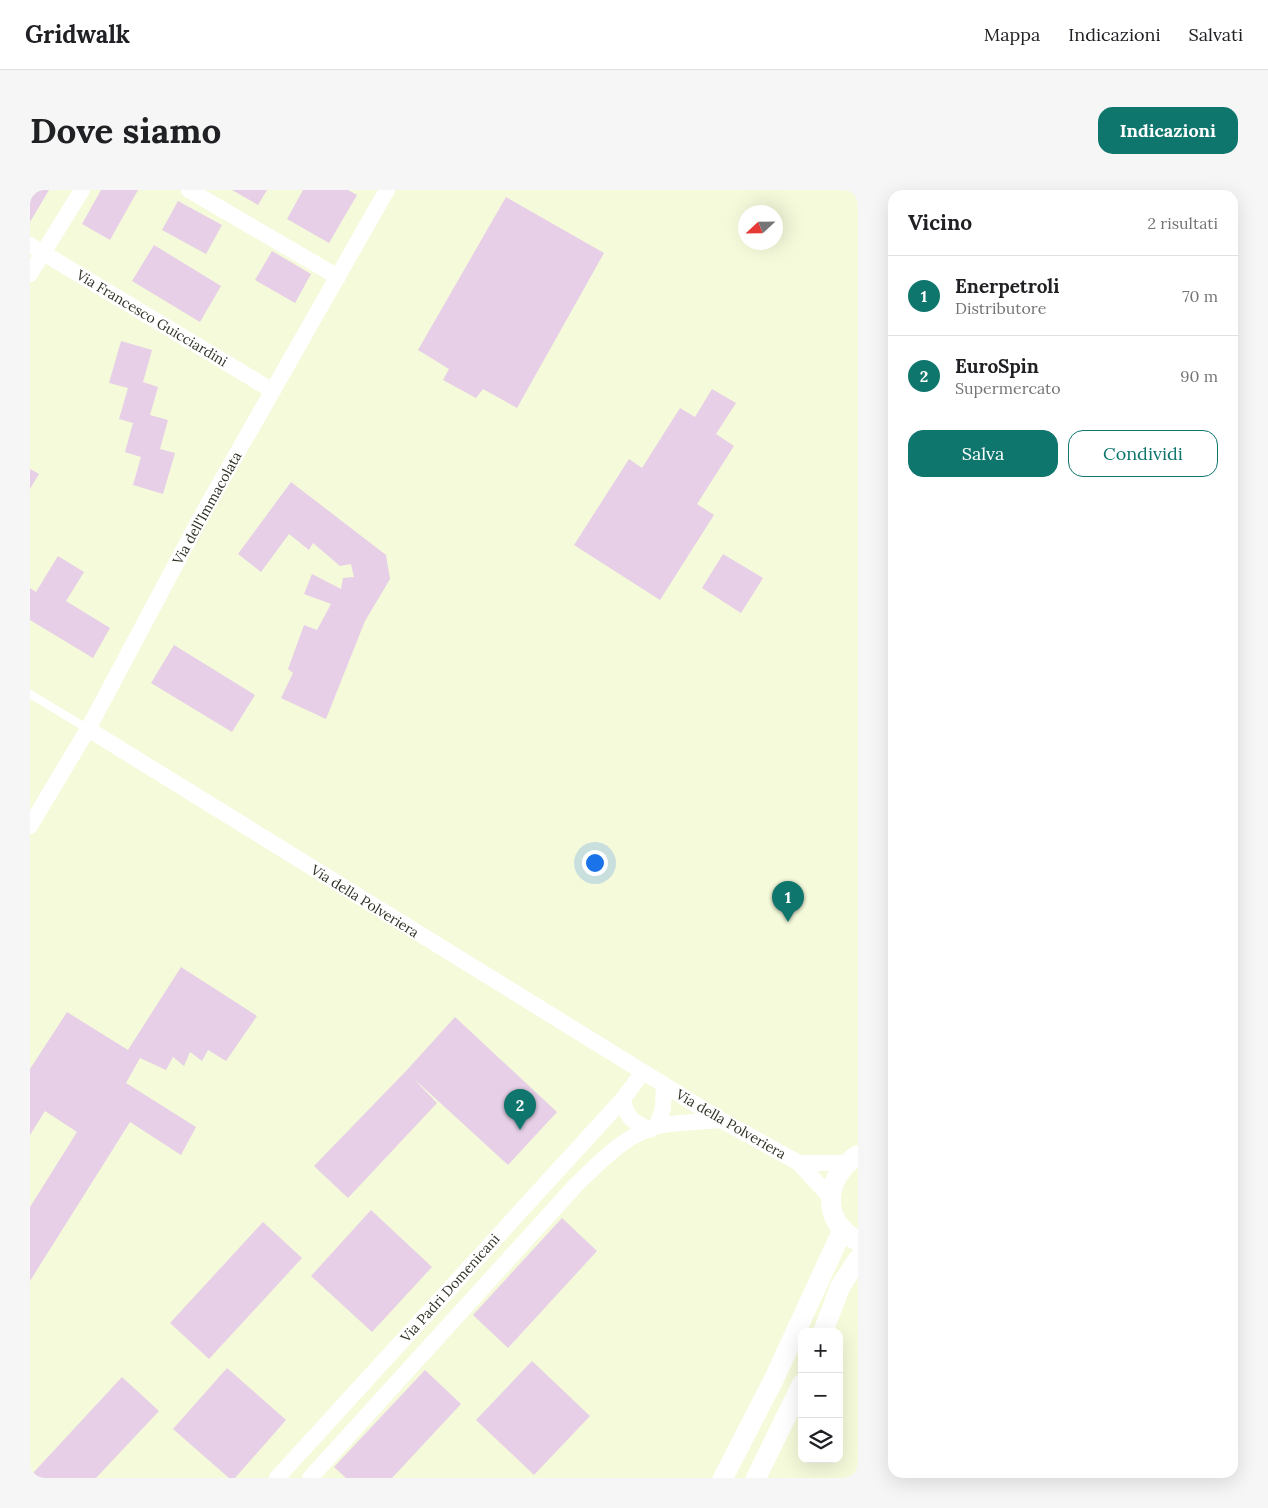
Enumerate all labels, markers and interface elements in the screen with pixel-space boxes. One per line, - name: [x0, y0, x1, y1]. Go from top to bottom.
- text: Gridwalk: [25, 19, 130, 50]
- text: Mappa: [984, 23, 1040, 46]
- text: Indicazioni: [1068, 23, 1161, 46]
- text: Salvati: [1189, 23, 1243, 46]
- button: Indicazioni: [1098, 107, 1238, 154]
- text: Dove siamo: [30, 108, 221, 153]
- north arrow: [738, 205, 783, 250]
- text: Vicino: [908, 209, 972, 236]
- text: 2 risultati: [1147, 213, 1218, 233]
- street label: Via Francesco Guicciardini: [72, 265, 231, 370]
- text: Enerpetroli: [955, 274, 1060, 298]
- text: 1: [921, 286, 927, 306]
- text: 70 m: [1182, 286, 1218, 306]
- text: Distributore: [955, 298, 1046, 318]
- text: EuroSpin: [955, 354, 1039, 378]
- text: 2: [920, 366, 928, 386]
- text: 90 m: [1180, 366, 1218, 386]
- text: Supermercato: [955, 378, 1061, 398]
- button: Salva: [908, 430, 1058, 477]
- button: Condividi: [1068, 430, 1218, 477]
- street label: Via dell'Immacolata: [168, 448, 245, 568]
- your location: [582, 850, 608, 876]
- street label: Via della Polveriera: [307, 860, 422, 941]
- pin: 1: [772, 881, 804, 922]
- street label: Via della Polveriera: [672, 1085, 789, 1163]
- pin: 2: [504, 1089, 536, 1130]
- street label: Via Padri Domenicani: [396, 1230, 503, 1347]
- map controls: [798, 1328, 843, 1463]
- button: +: [798, 1328, 843, 1373]
- button: −: [798, 1373, 843, 1418]
- button: layers: [798, 1418, 843, 1463]

